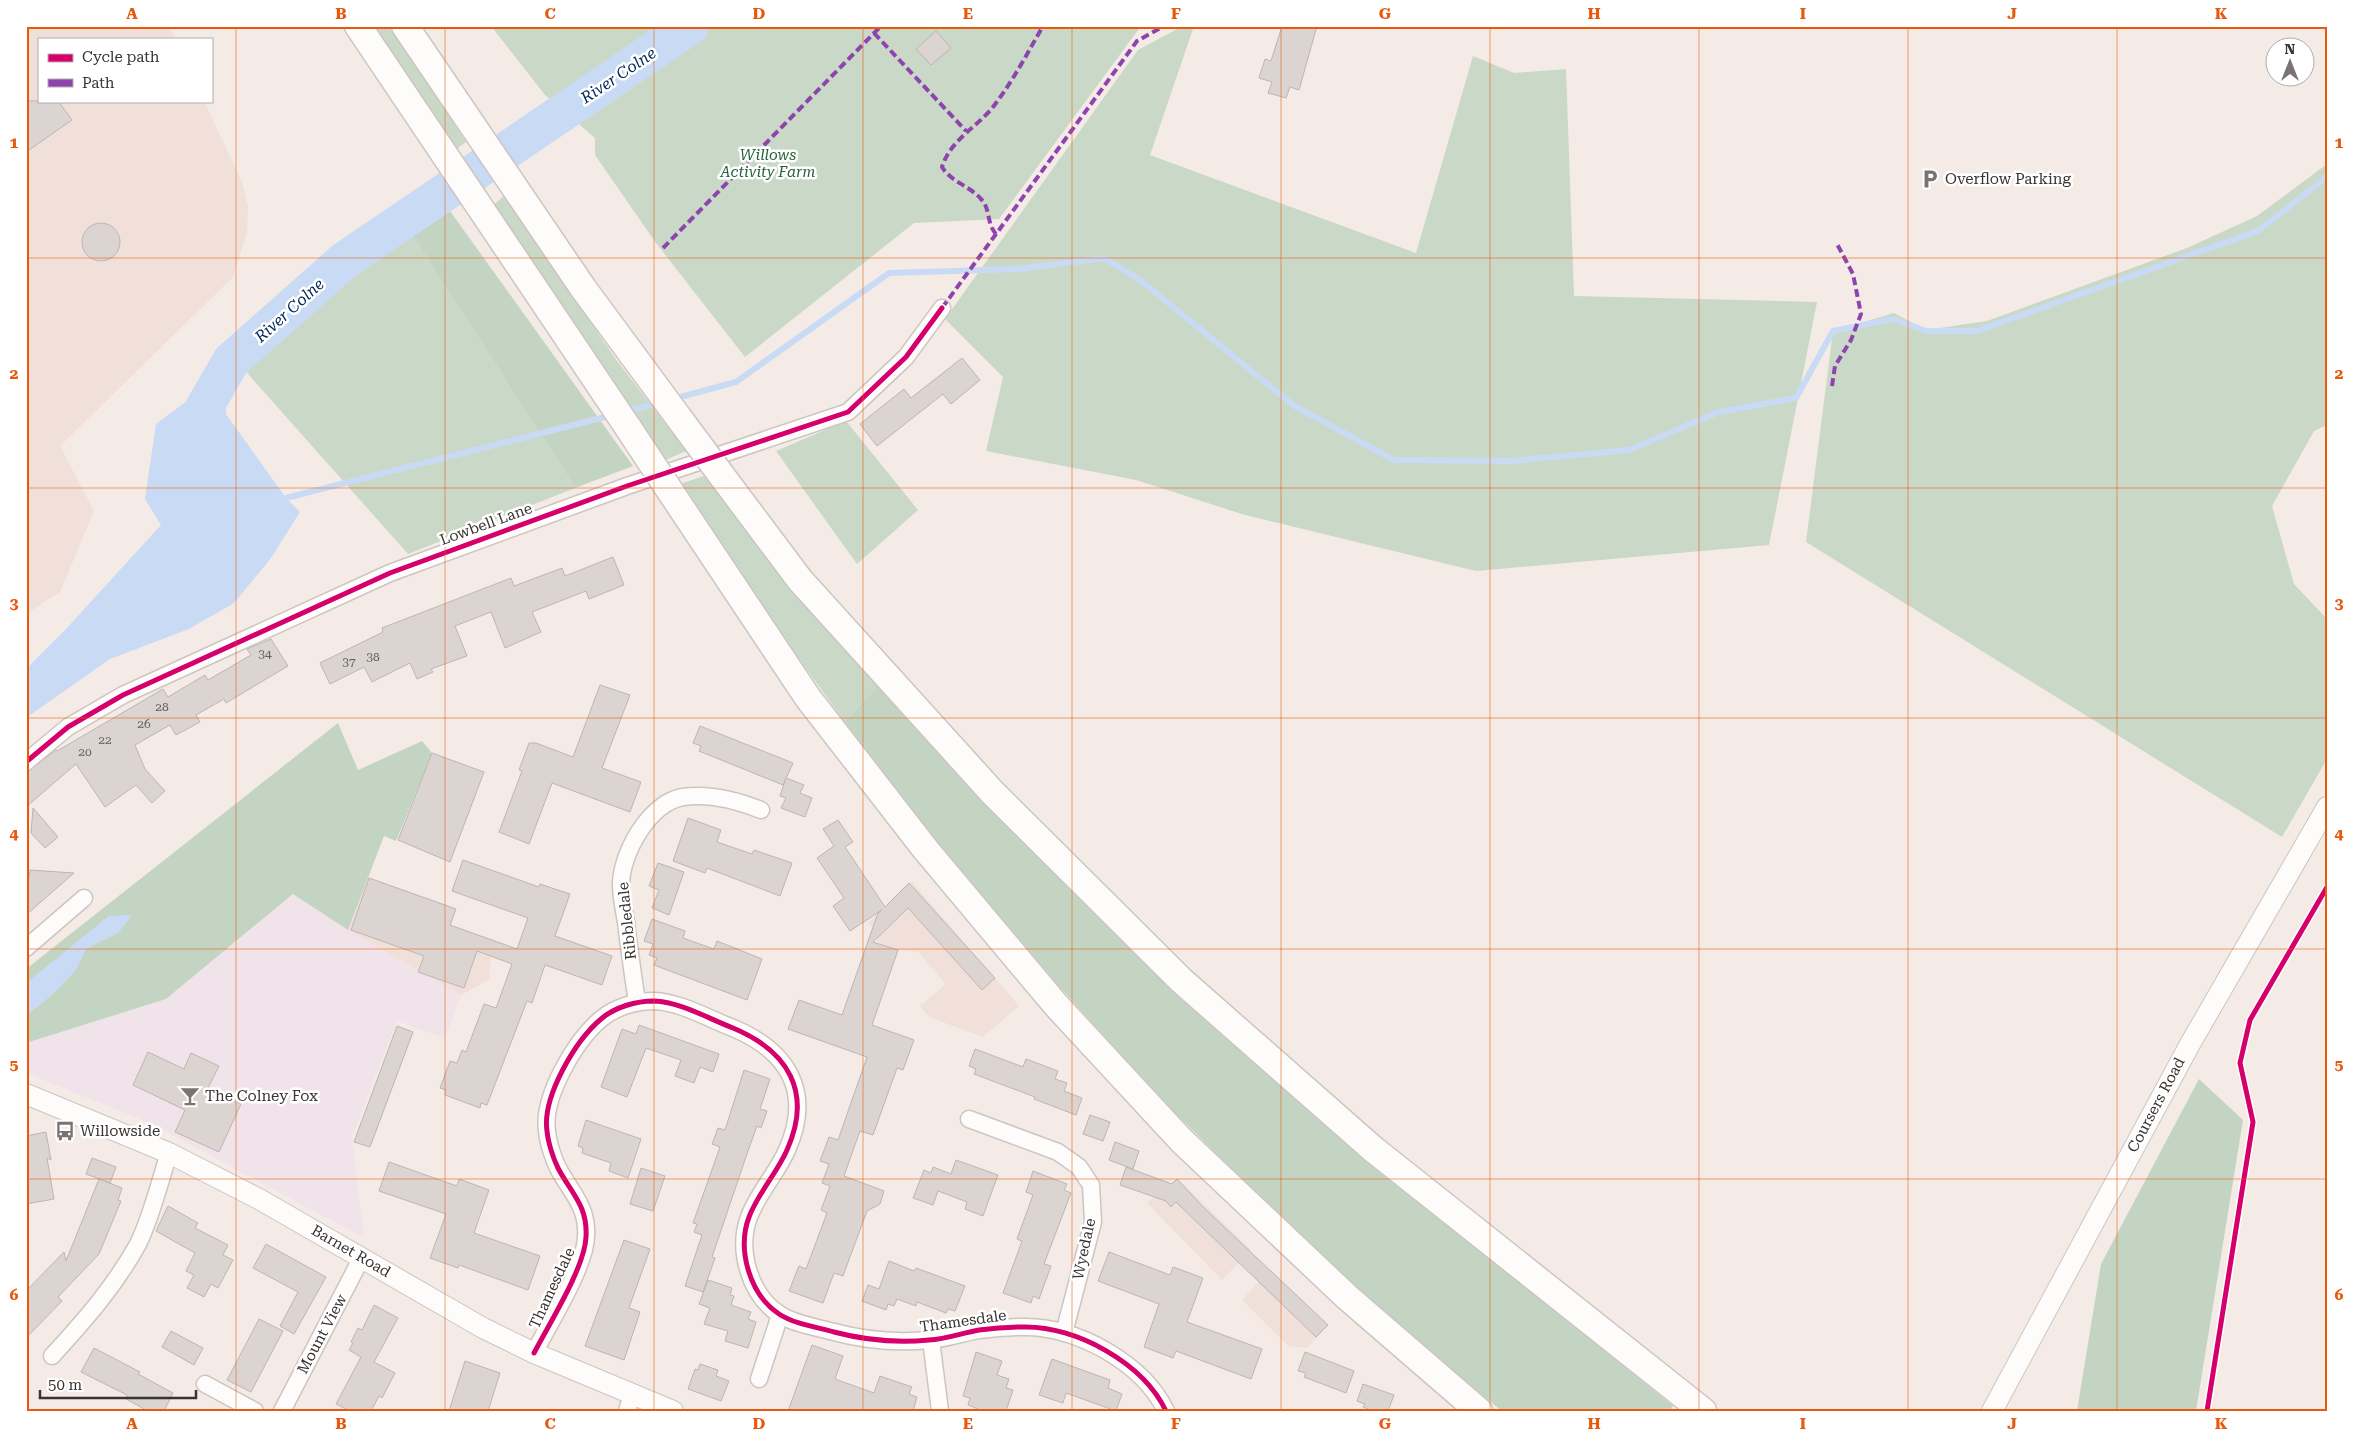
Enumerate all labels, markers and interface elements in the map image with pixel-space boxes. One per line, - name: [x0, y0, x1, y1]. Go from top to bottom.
- text: A: [126, 4, 138, 23]
- text: B: [335, 4, 347, 23]
- text: C: [544, 4, 556, 23]
- text: D: [753, 4, 766, 23]
- text: E: [963, 4, 973, 23]
- text: F: [1171, 4, 1181, 23]
- text: G: [1379, 4, 1392, 23]
- text: H: [1587, 4, 1601, 23]
- text: I: [1800, 4, 1806, 23]
- text: J: [2007, 4, 2017, 23]
- text: K: [2215, 4, 2228, 23]
- legend: [38, 38, 212, 102]
- north arrow: [2266, 38, 2316, 88]
- text: N: [2285, 41, 2296, 57]
- water label: River Colne: [576, 43, 659, 108]
- text: Cycle path: [82, 48, 160, 66]
- text: Path: [82, 74, 115, 92]
- text: 1: [10, 133, 19, 152]
- text: 1: [2335, 133, 2344, 152]
- park label: Willows Activity Farm: [720, 146, 815, 181]
- parking icon: Overflow Parking: [1919, 168, 1941, 190]
- place label: Overflow Parking: [1945, 170, 2071, 188]
- water label: River Colne: [250, 274, 328, 347]
- text: 2: [10, 364, 19, 383]
- text: 2: [2335, 364, 2344, 383]
- street label: Lowbell Lane: [437, 499, 535, 549]
- text: 3: [10, 594, 19, 613]
- text: 3: [2335, 594, 2344, 613]
- house number: 34: [258, 647, 272, 661]
- house number: 38: [366, 650, 380, 664]
- house number: 37: [342, 655, 356, 669]
- house number: 28: [155, 700, 169, 714]
- house number: 26: [137, 717, 151, 731]
- house number: 22: [98, 733, 112, 747]
- house number: 20: [78, 745, 92, 759]
- text: 4: [10, 824, 19, 843]
- text: 4: [2335, 824, 2344, 843]
- street label: Ribbledale: [614, 881, 640, 961]
- street label: Coursers Road: [2123, 1054, 2189, 1155]
- text: 5: [10, 1055, 19, 1074]
- text: 5: [2335, 1055, 2344, 1074]
- bar icon: The Colney Fox: [179, 1085, 201, 1107]
- place label: The Colney Fox: [205, 1087, 318, 1105]
- bus stop icon: Willowside: [54, 1120, 76, 1142]
- place label: Willowside: [80, 1122, 160, 1140]
- street label: Wyedale: [1069, 1217, 1099, 1281]
- street label: Barnet Road: [308, 1221, 394, 1281]
- street label: Thamesdale: [525, 1245, 579, 1331]
- text: 6: [10, 1285, 19, 1304]
- text: 6: [2335, 1285, 2344, 1304]
- street label: Mount View: [294, 1291, 351, 1377]
- street label: Thamesdale: [918, 1306, 1008, 1336]
- scale bar: [40, 1367, 196, 1399]
- text: 50 m: [48, 1376, 83, 1394]
- text: A: [126, 1414, 138, 1433]
- text: B: [335, 1414, 347, 1433]
- text: C: [544, 1414, 556, 1433]
- text: D: [753, 1414, 766, 1433]
- text: E: [963, 1414, 973, 1433]
- text: F: [1171, 1414, 1181, 1433]
- text: G: [1379, 1414, 1392, 1433]
- text: H: [1587, 1414, 1601, 1433]
- text: I: [1800, 1414, 1806, 1433]
- text: J: [2007, 1414, 2017, 1433]
- text: K: [2215, 1414, 2228, 1433]

